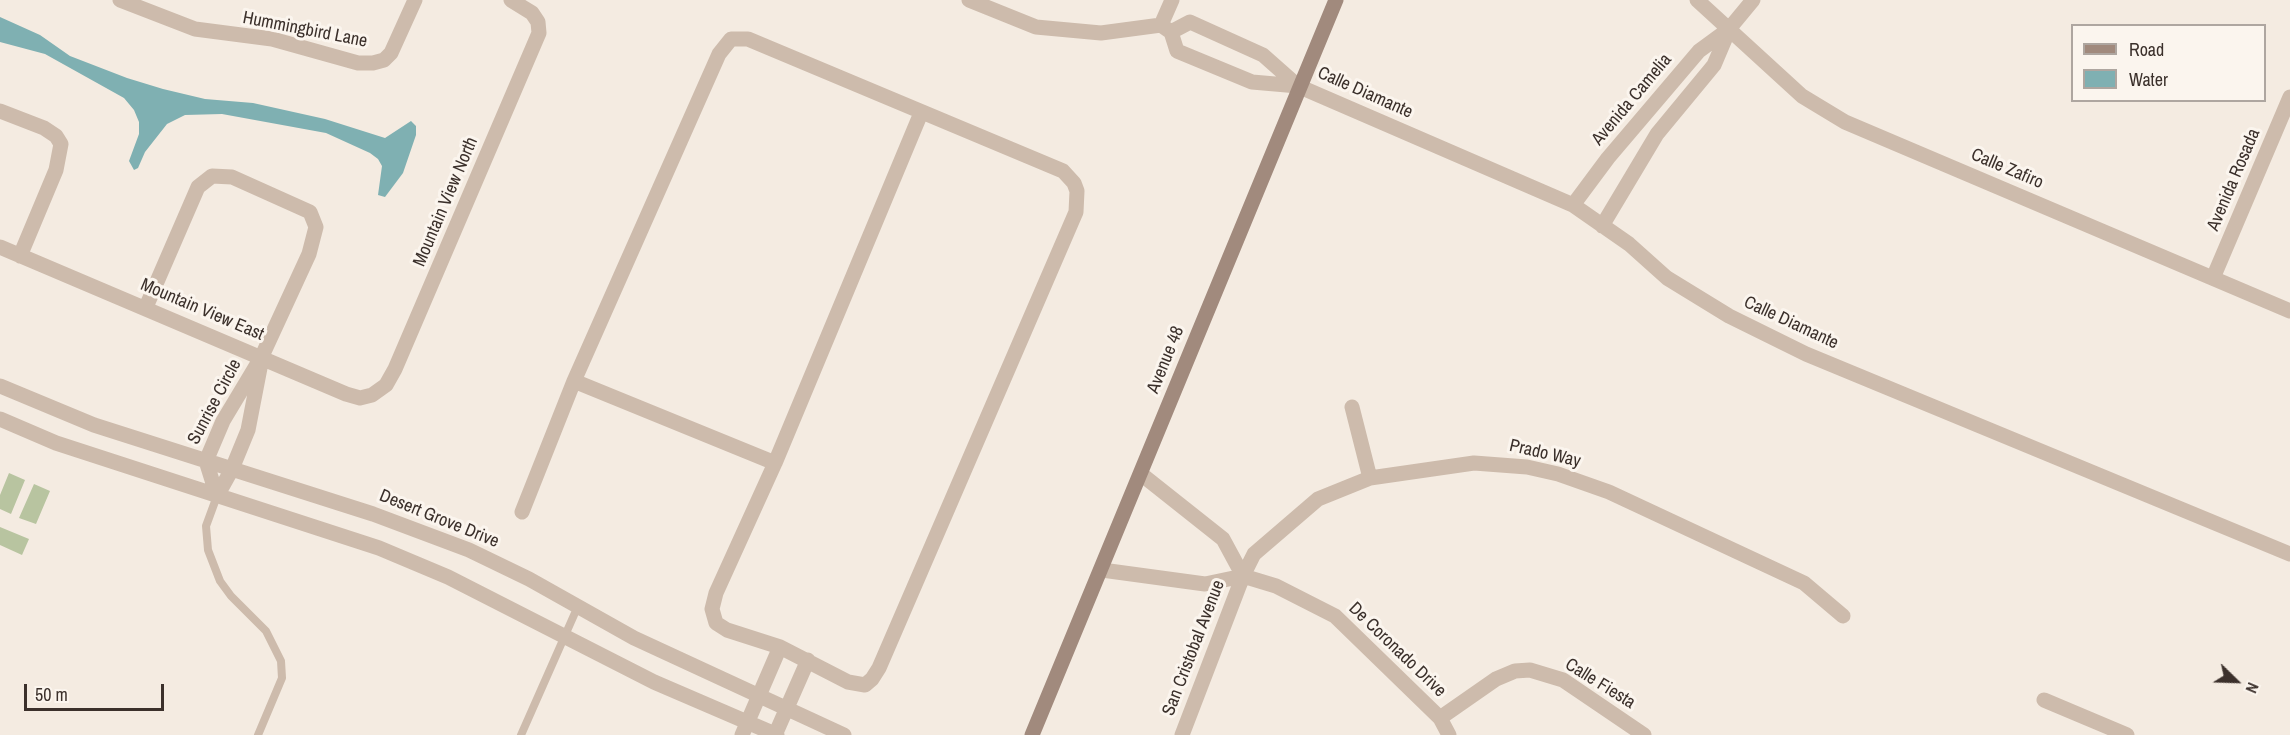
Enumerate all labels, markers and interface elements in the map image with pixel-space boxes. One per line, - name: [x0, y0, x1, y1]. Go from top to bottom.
- street label: Hummingbird Lane: [241, 7, 369, 53]
- legend: [2071, 24, 2266, 102]
- text: Road: [2129, 37, 2164, 62]
- street label: Avenida Camelia: [1587, 50, 1677, 150]
- street label: Calle Diamante: [1314, 62, 1416, 124]
- text: Water: [2129, 67, 2168, 92]
- street label: Avenida Rosada: [2203, 126, 2265, 234]
- street label: Mountain View North: [409, 134, 483, 270]
- street label: Calle Zafiro: [1968, 144, 2046, 194]
- street label: Mountain View East: [137, 274, 267, 346]
- street label: Calle Diamante: [1740, 292, 1842, 354]
- street label: Avenue 48: [1143, 323, 1189, 397]
- street label: Sunrise Circle: [184, 356, 246, 448]
- street label: Prado Way: [1507, 435, 1583, 473]
- street label: Desert Grove Drive: [376, 485, 502, 553]
- street label: San Cristobal Avenue: [1158, 577, 1230, 719]
- street label: De Coronado Drive: [1344, 598, 1450, 702]
- north arrow: [2206, 651, 2266, 711]
- street label: Calle Fiesta: [1561, 654, 1639, 714]
- scale bar: [27, 672, 166, 710]
- text: N: [2241, 679, 2265, 697]
- text: 50 m: [35, 682, 68, 707]

